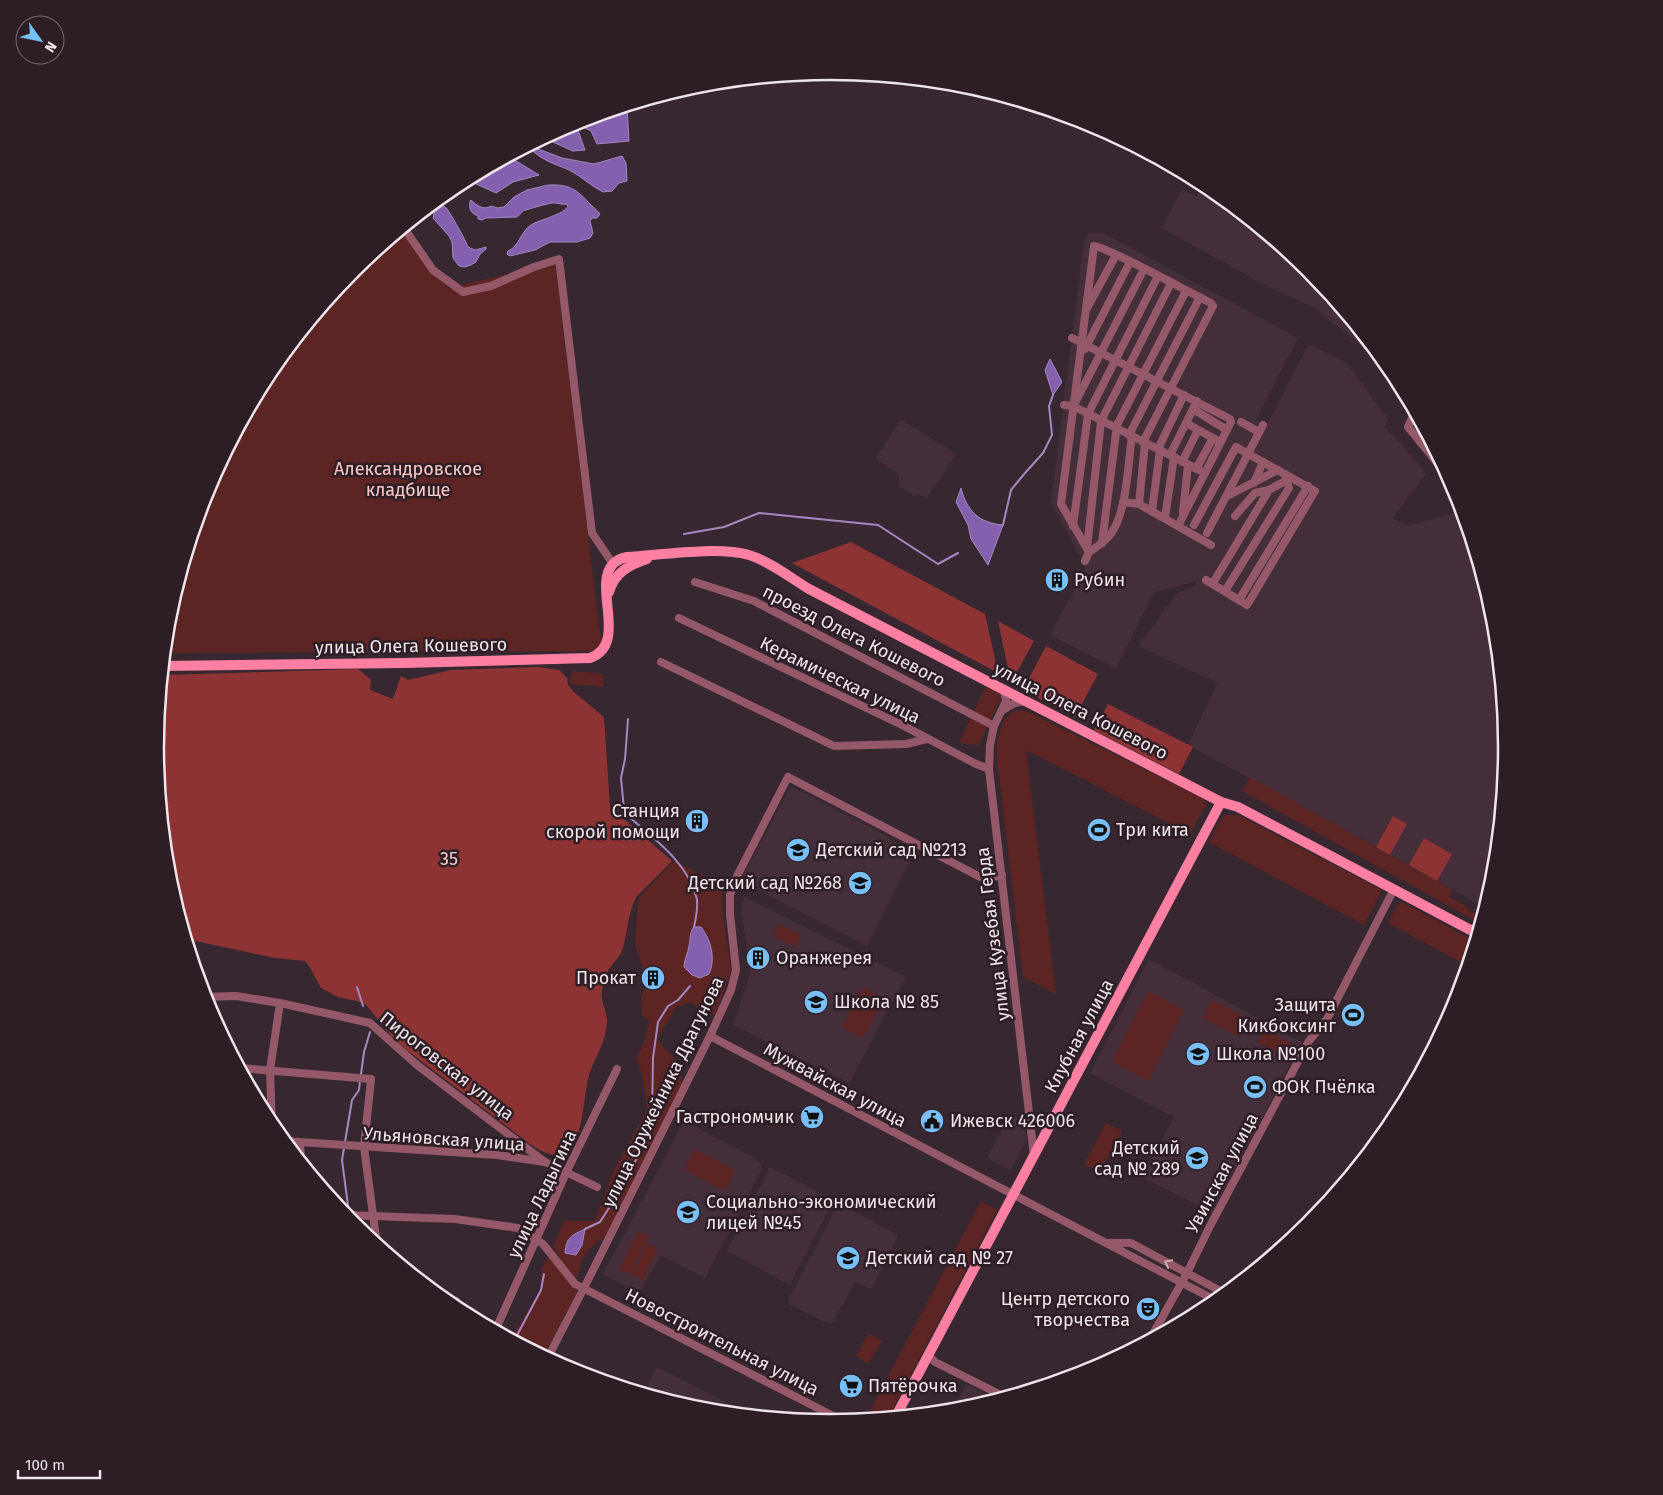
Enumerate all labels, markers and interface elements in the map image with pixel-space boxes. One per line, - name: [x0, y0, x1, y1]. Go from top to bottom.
- north arrow: [15, 15, 65, 65]
- text: N: [41, 38, 60, 55]
- park label: Александровское кладбище: [334, 458, 482, 501]
- building icon: Рубин: [1044, 567, 1070, 593]
- place label: Рубин: [1074, 569, 1125, 591]
- street label: проезд Олега Кошевого: [759, 580, 949, 692]
- street label: Керамическая улица: [756, 632, 924, 728]
- street label: улица Олега Кошевого: [315, 633, 507, 659]
- street label: улица Олега Кошевого: [990, 658, 1172, 764]
- place label: Станция скорой помощи: [546, 800, 680, 843]
- building icon: Станция скорой помощи: [684, 808, 710, 834]
- sports icon: Три кита: [1086, 817, 1112, 843]
- place label: Три кита: [1116, 819, 1189, 841]
- school or university icon: Детский сад №213: [785, 837, 811, 863]
- place label: Детский сад №213: [815, 839, 967, 861]
- street label: улица Кузебая Герда: [971, 846, 1015, 1022]
- park label: 35: [440, 848, 458, 870]
- school or university icon: Детский сад №268: [847, 870, 873, 896]
- place label: Детский сад №268: [687, 872, 842, 894]
- building icon: Оранжерея: [745, 945, 771, 971]
- place label: Оранжерея: [776, 947, 872, 969]
- building icon: Прокат: [640, 965, 666, 991]
- place label: Прокат: [576, 967, 637, 989]
- street label: улица Оружейника Драгунова: [597, 973, 729, 1211]
- street label: Клубная улица: [1040, 975, 1118, 1097]
- school or university icon: Школа № 85: [803, 989, 829, 1015]
- place label: Школа № 85: [834, 991, 939, 1013]
- place label: Защита Кикбоксинг: [1237, 994, 1336, 1037]
- sports icon: Защита Кикбоксинг: [1340, 1002, 1366, 1028]
- street label: Пироговская улица: [375, 1007, 519, 1125]
- street label: Мужвайская улица: [760, 1038, 910, 1132]
- school or university icon: Школа №100: [1185, 1041, 1211, 1067]
- place label: Школа №100: [1216, 1043, 1325, 1065]
- sports icon: ФОК Пчёлка: [1242, 1074, 1268, 1100]
- place label: ФОК Пчёлка: [1272, 1076, 1376, 1098]
- supermarket icon: Гастрономчик: [799, 1104, 825, 1130]
- place label: Гастрономчик: [676, 1106, 795, 1128]
- public building icon: Ижевск 426006: [919, 1108, 945, 1134]
- street label: Увинская улица: [1181, 1109, 1263, 1237]
- place label: Ижевск 426006: [950, 1110, 1075, 1132]
- street label: Ульяновская улица: [362, 1122, 526, 1156]
- street label: улица Ладыгина: [503, 1126, 581, 1262]
- place label: Детский сад № 289: [1094, 1137, 1180, 1180]
- school or university icon: Детский сад № 289: [1184, 1145, 1210, 1171]
- place label: Социально-экономический лицей №45: [706, 1191, 937, 1234]
- school or university icon: Социально-экономический лицей №45: [675, 1199, 701, 1225]
- school or university icon: Детский сад № 27: [835, 1245, 861, 1271]
- place label: Детский сад № 27: [865, 1247, 1013, 1269]
- one-way arrow: [1164, 1259, 1173, 1269]
- street label: Новостроительная улица: [622, 1284, 822, 1400]
- place label: Центр детского творчества: [1001, 1288, 1130, 1331]
- theatre icon: Центр детского творчества: [1135, 1296, 1161, 1322]
- supermarket icon: Пятёрочка: [838, 1373, 864, 1399]
- place label: Пятёрочка: [868, 1375, 958, 1397]
- scale bar: [18, 1448, 100, 1480]
- text: 100 m: [25, 1456, 65, 1474]

